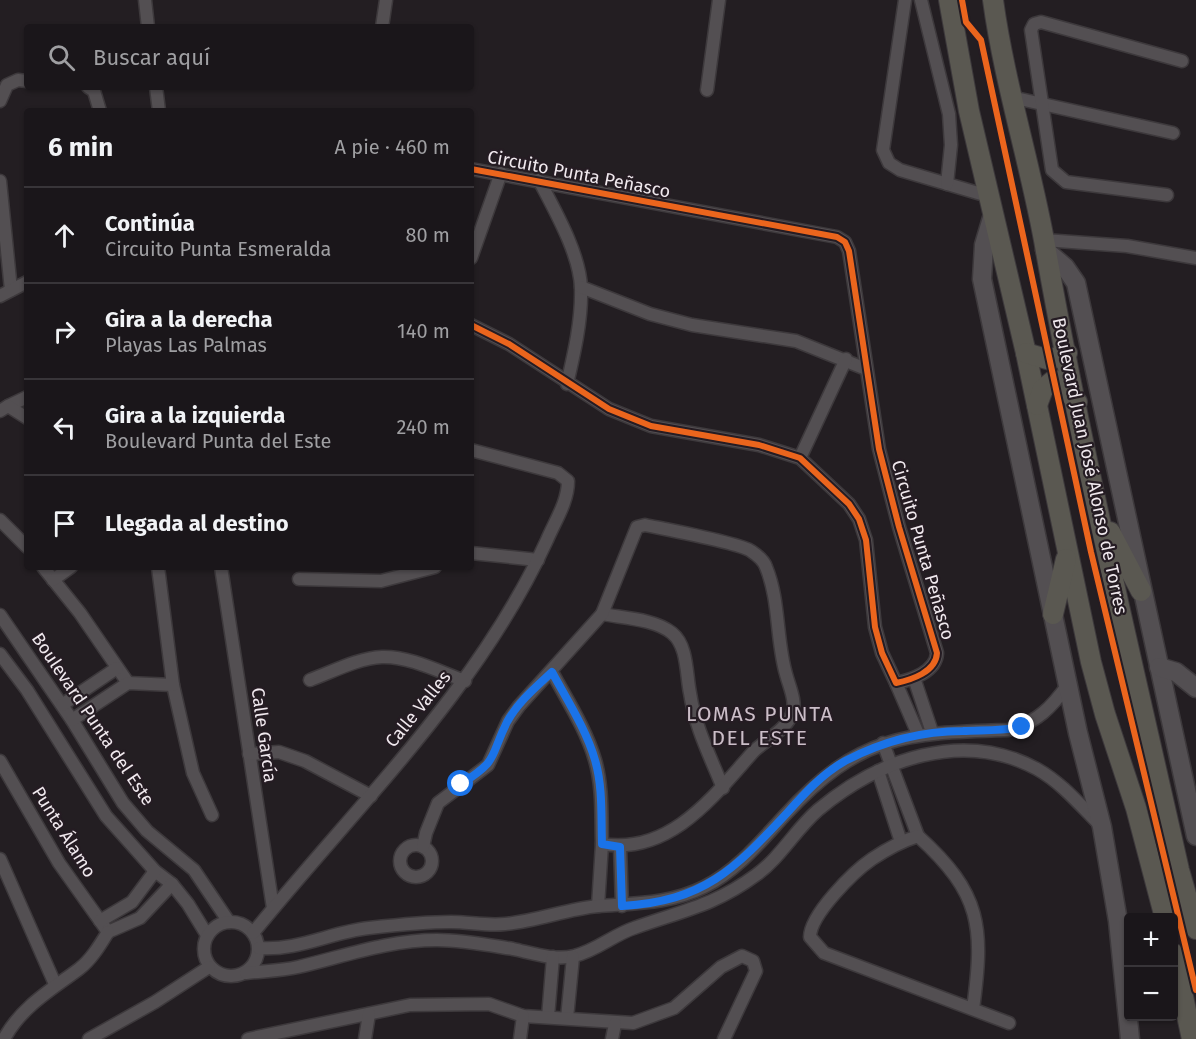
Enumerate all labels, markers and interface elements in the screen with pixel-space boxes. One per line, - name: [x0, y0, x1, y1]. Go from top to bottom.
- search box: [24, 24, 474, 90]
- icon: search: [45, 41, 78, 74]
- text: Buscar aquí: [93, 44, 210, 71]
- text: 6 min: [48, 132, 113, 163]
- text: A pie · 460 m: [335, 135, 450, 159]
- street label: Circuito Punta Peñasco: [486, 145, 672, 203]
- text: Continúa: [105, 210, 195, 237]
- icon: ahead: [48, 219, 81, 252]
- text: 80 m: [405, 223, 450, 247]
- text: Circuito Punta Esmeralda: [105, 237, 331, 261]
- text: Gira a la derecha: [105, 306, 273, 333]
- icon: right: [48, 315, 81, 348]
- street label: Boulevard Juan José Alonso de Torres: [1048, 315, 1132, 617]
- text: 140 m: [397, 319, 450, 343]
- text: Playas Las Palmas: [105, 333, 267, 357]
- text: Gira a la izquierda: [105, 402, 285, 429]
- icon: left: [48, 411, 81, 444]
- text: 240 m: [396, 415, 450, 439]
- text: Boulevard Punta del Este: [105, 429, 331, 453]
- street label: Circuito Punta Peñasco: [887, 458, 959, 642]
- icon: arrive: [48, 507, 81, 540]
- text: Llegada al destino: [105, 510, 289, 537]
- street label: Boulevard Punta del Este: [27, 628, 159, 810]
- street label: Calle Valles: [380, 666, 456, 752]
- street label: Calle García: [246, 686, 282, 784]
- district label: LOMAS PUNTA DEL ESTE: [686, 701, 834, 751]
- route end: [1008, 713, 1034, 739]
- route start: [447, 770, 473, 796]
- street label: Punta Álamo: [27, 782, 102, 882]
- map controls: [1124, 913, 1178, 1021]
- button: +: [1124, 913, 1178, 967]
- button: −: [1124, 967, 1178, 1021]

